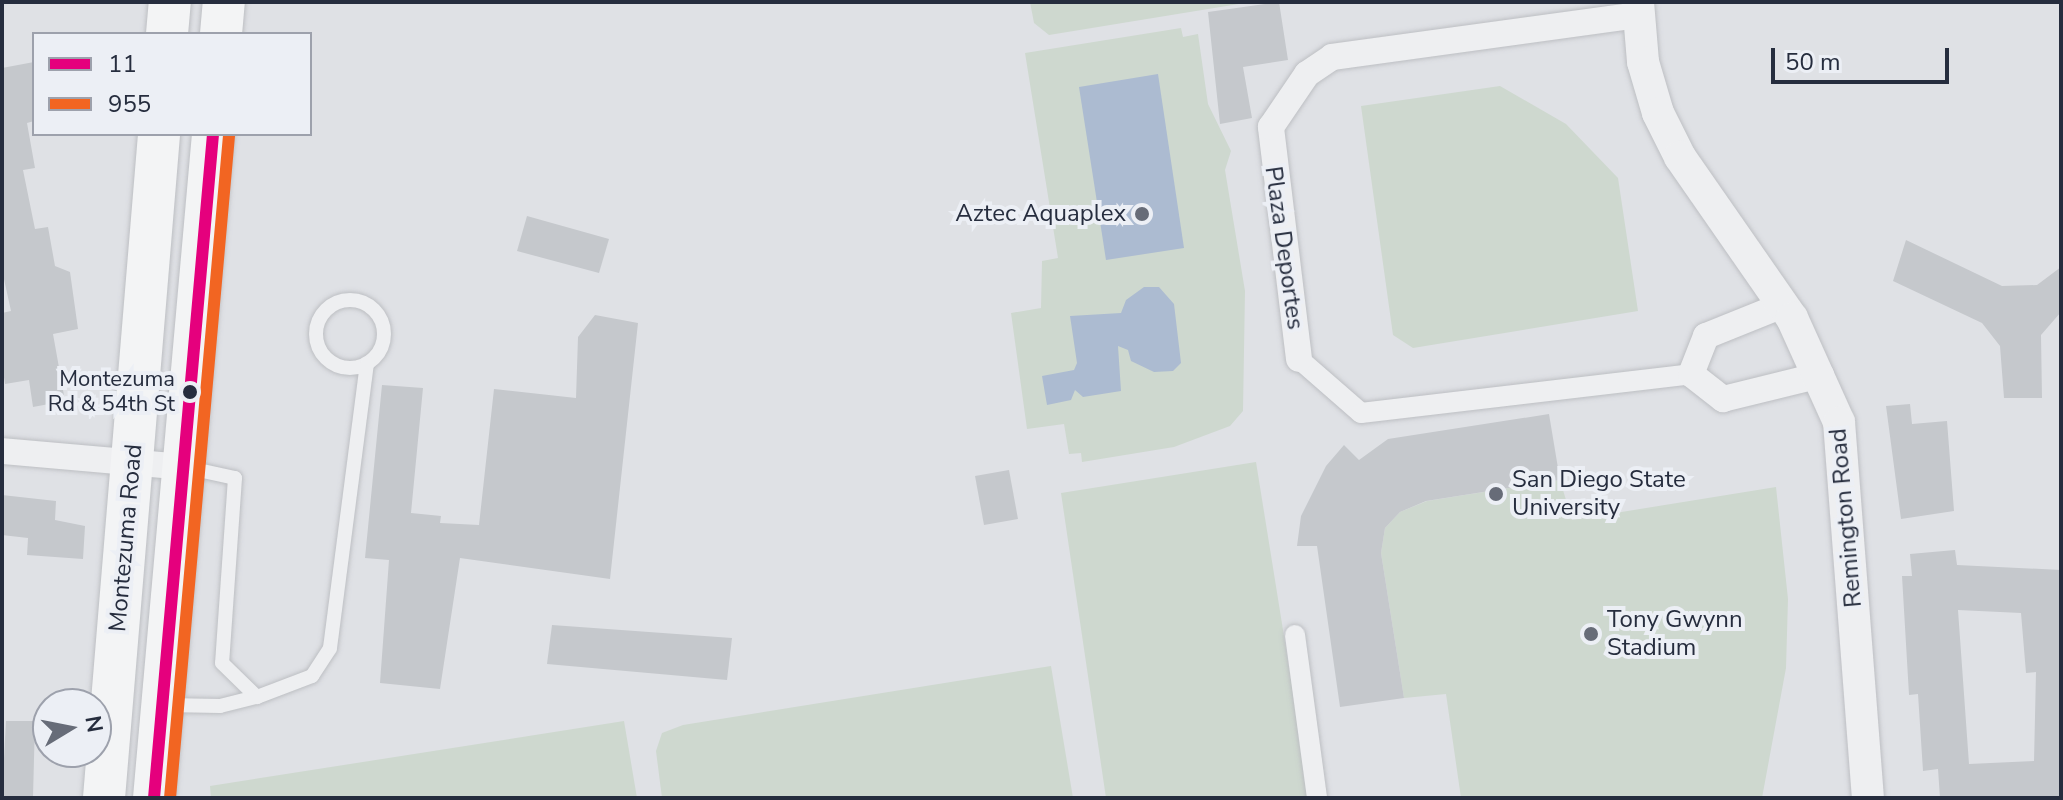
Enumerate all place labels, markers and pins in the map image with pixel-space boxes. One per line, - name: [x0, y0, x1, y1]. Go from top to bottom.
- place label: Aztec Aquaplex: [955, 200, 1126, 228]
- marker: Aztec Aquaplex: [1133, 205, 1151, 223]
- place label: Montezuma Rd & 54th St: [48, 366, 175, 418]
- marker: Montezuma Rd & 54th St: [182, 384, 198, 400]
- place label: San Diego State University: [1512, 466, 1686, 522]
- marker: San Diego State University: [1487, 485, 1505, 503]
- place label: Tony Gwynn Stadium: [1607, 606, 1743, 662]
- marker: Tony Gwynn Stadium: [1582, 625, 1600, 643]

